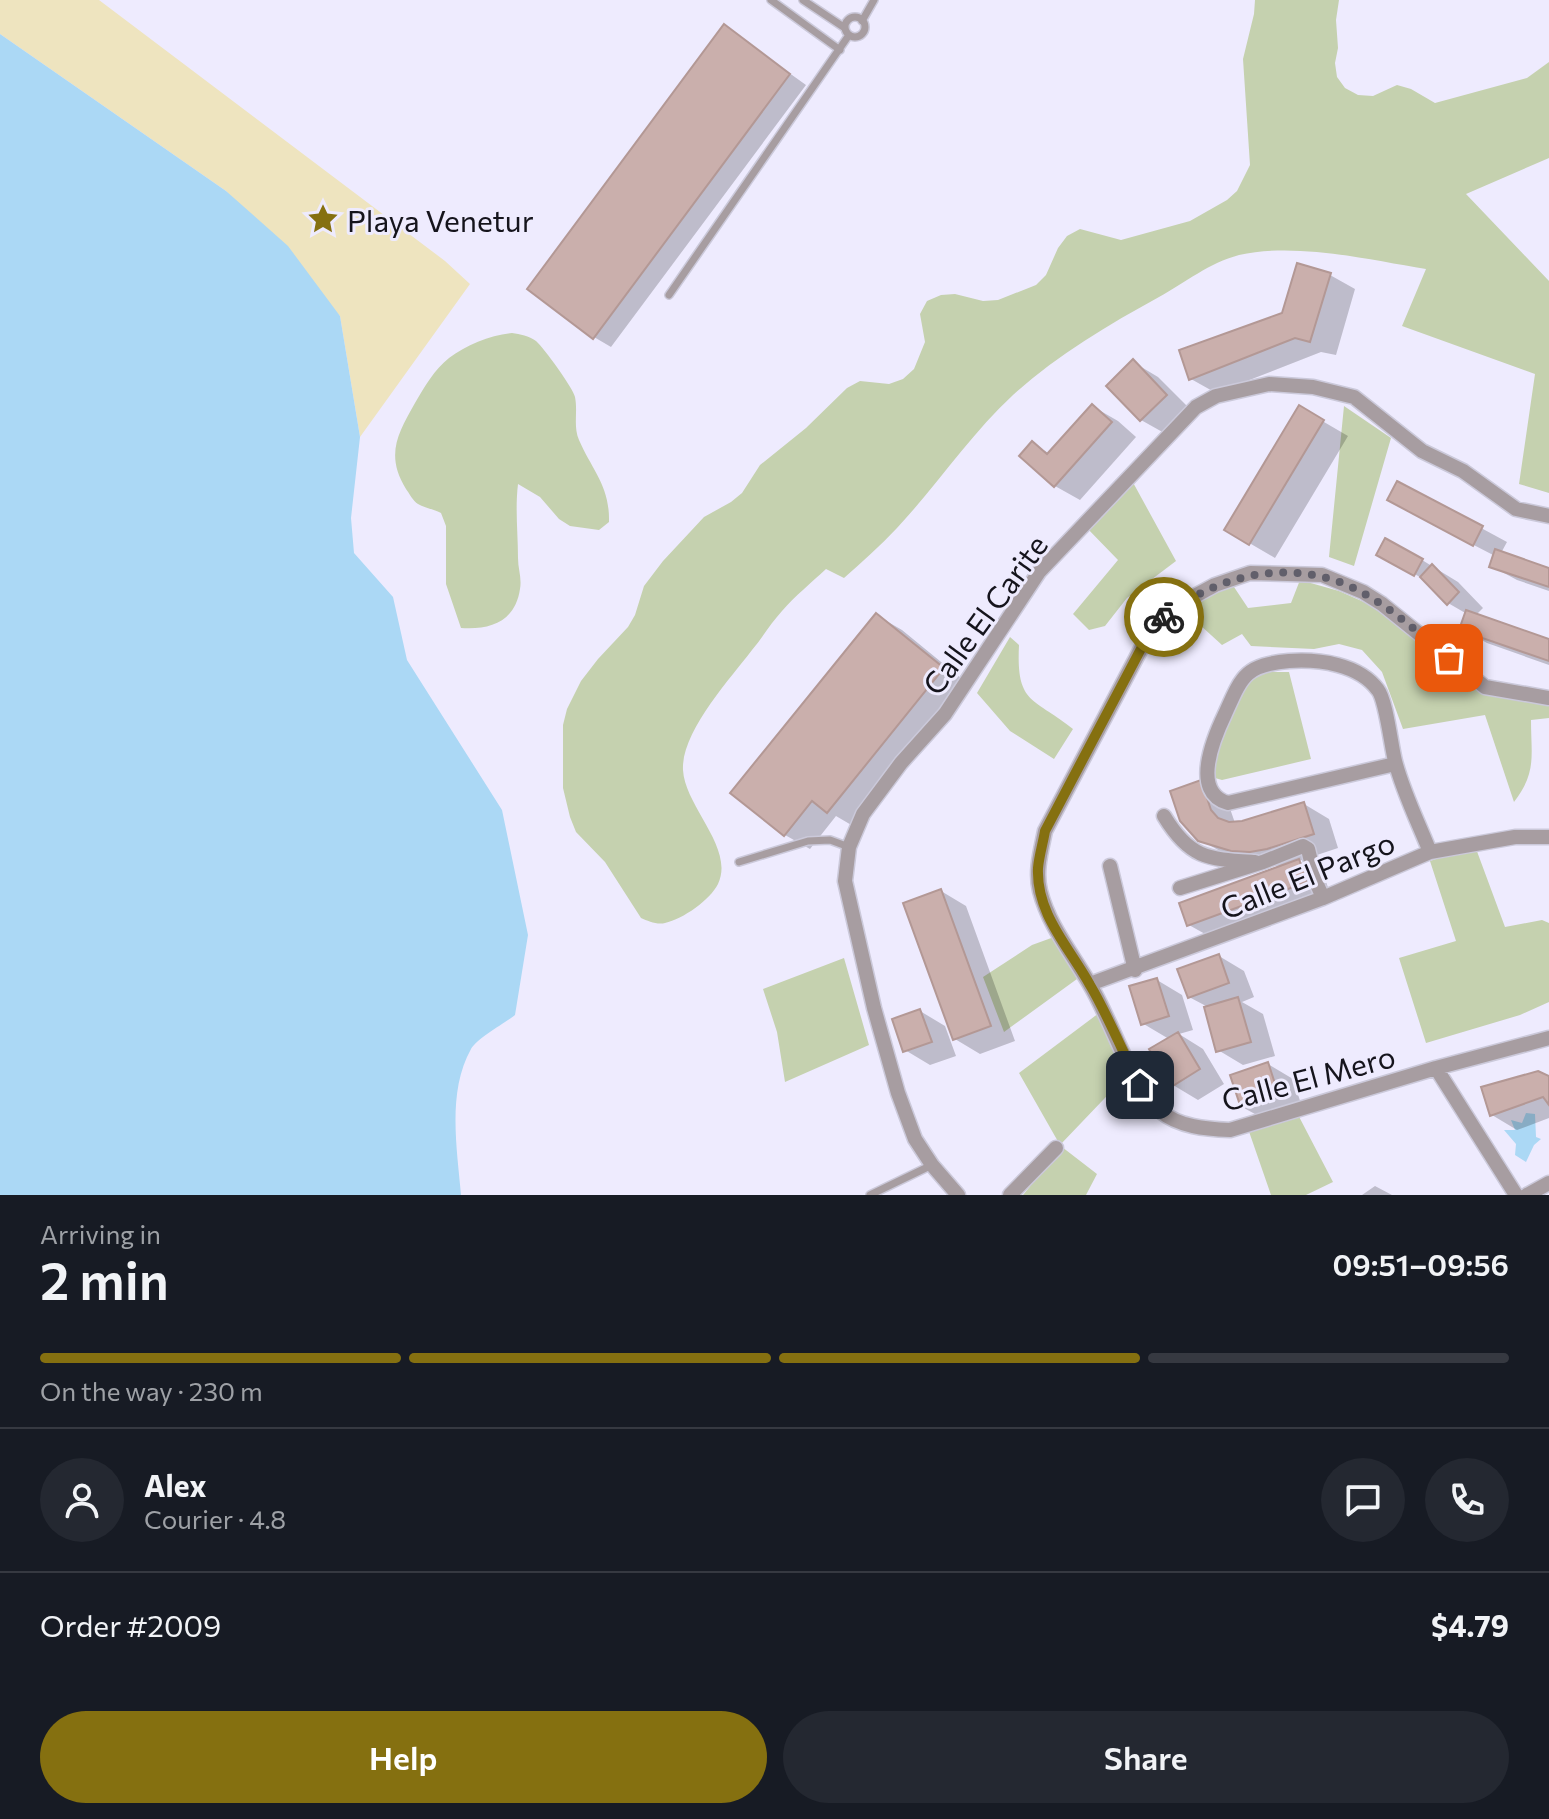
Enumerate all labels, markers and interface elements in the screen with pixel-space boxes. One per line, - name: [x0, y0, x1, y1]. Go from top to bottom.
- place label: Playa Venetur: [347, 201, 534, 238]
- place icon: Playa Venetur: [306, 202, 340, 236]
- street label: Calle El Carite: [914, 527, 1054, 701]
- courier: [1124, 577, 1204, 657]
- icon: bike: [1142, 595, 1186, 639]
- pin: [1415, 624, 1483, 692]
- icon: bag: [1427, 636, 1471, 680]
- street label: Calle El Pargo: [1214, 822, 1400, 926]
- street label: Calle El Mero: [1217, 1036, 1399, 1118]
- pin: [1106, 1051, 1174, 1119]
- icon: home: [1118, 1063, 1162, 1107]
- text: Arriving in: [40, 1218, 161, 1249]
- text: 09:51–09:56: [1333, 1245, 1509, 1282]
- text: 2 min: [40, 1247, 169, 1311]
- text: On the way · 230 m: [40, 1375, 263, 1406]
- button: person: [40, 1458, 124, 1542]
- button: chat: [1321, 1458, 1405, 1542]
- button: phone: [1425, 1458, 1509, 1542]
- text: Alex: [144, 1466, 207, 1503]
- text: Courier · 4.8: [144, 1503, 286, 1534]
- text: Order #2009: [40, 1606, 221, 1643]
- text: $4.79: [1431, 1606, 1509, 1643]
- button: Help: [40, 1711, 767, 1803]
- button: Share: [783, 1711, 1509, 1803]

